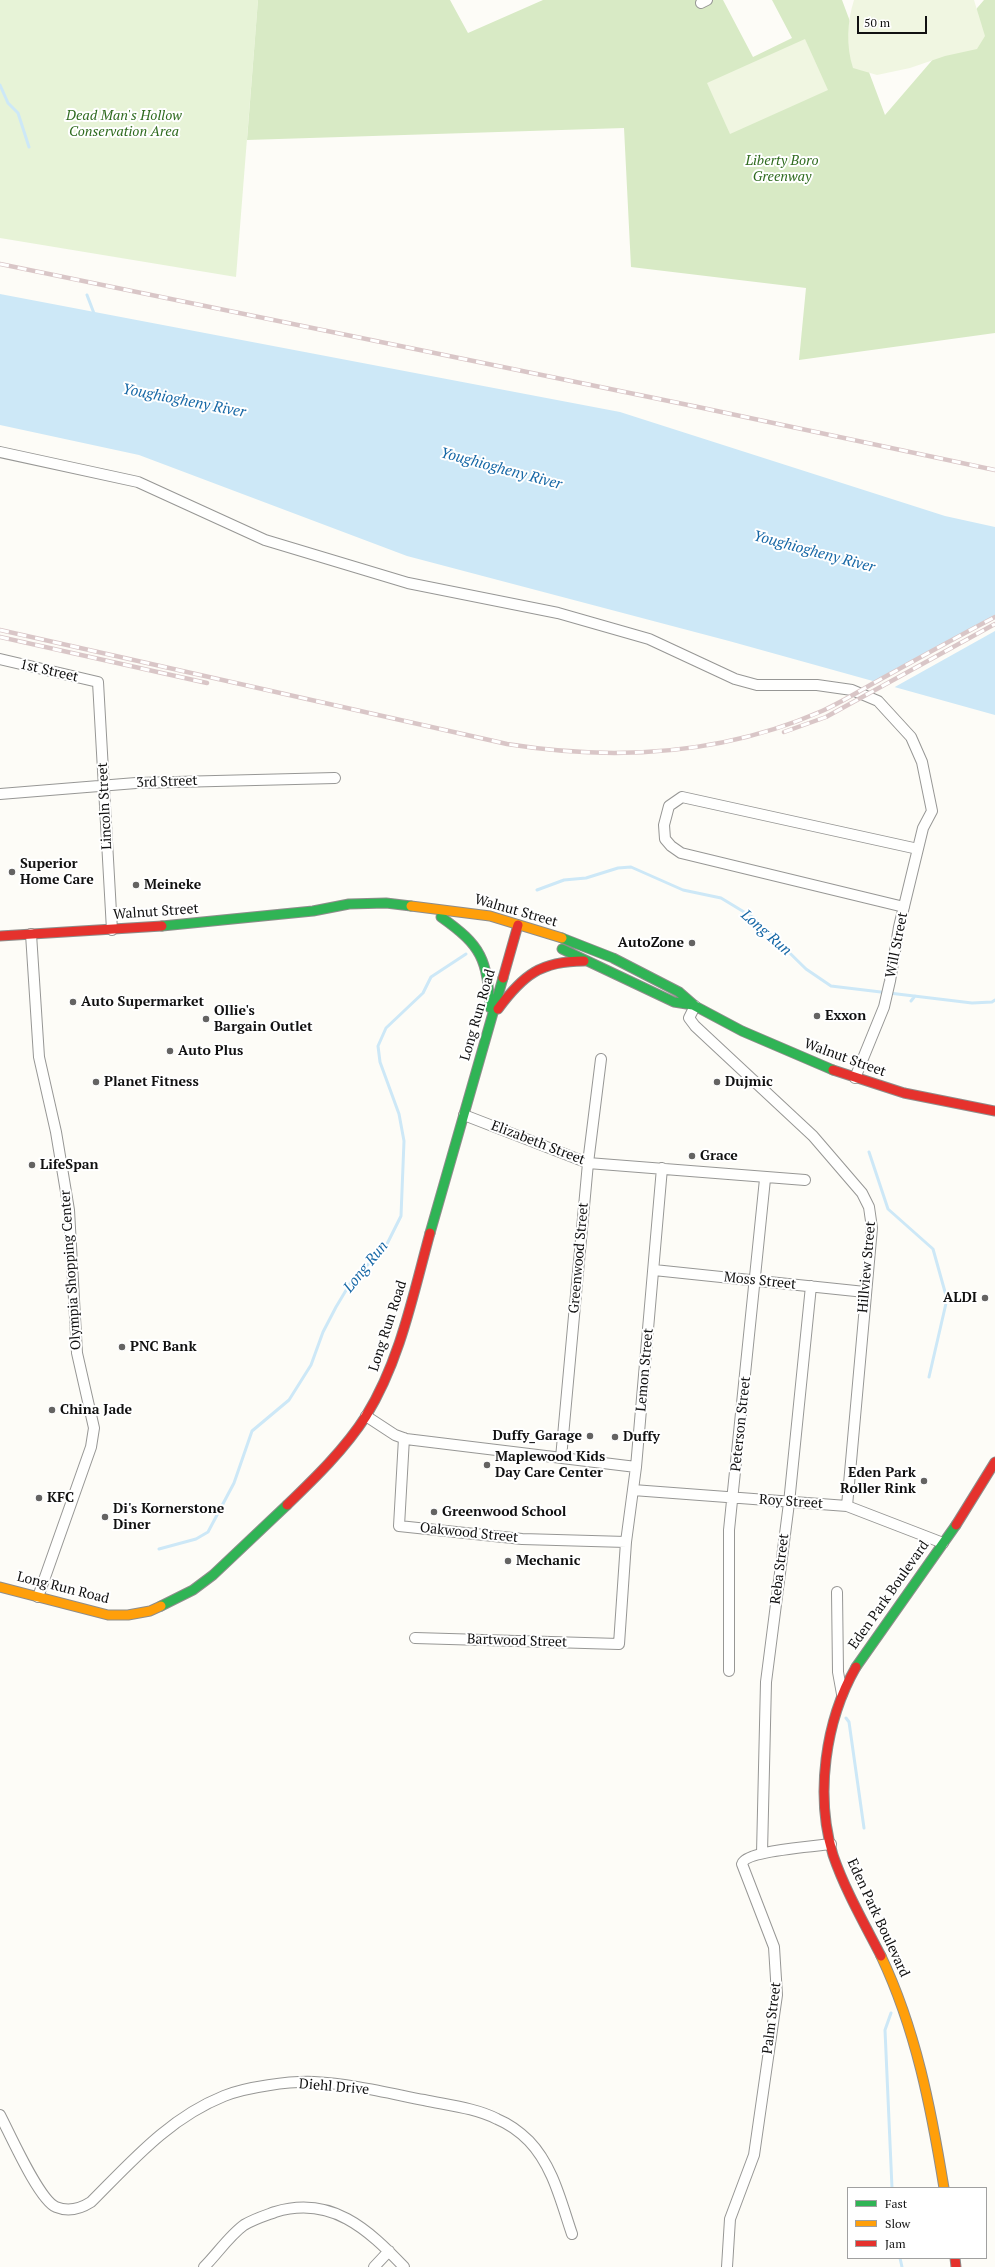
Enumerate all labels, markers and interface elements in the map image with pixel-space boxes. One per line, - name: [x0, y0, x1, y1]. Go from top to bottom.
- scale bar: [859, 8, 929, 34]
- text: 50 m: [864, 15, 890, 30]
- park label: Dead Man's Hollow Conservation Area: [66, 108, 182, 140]
- park label: Liberty Boro Greenway: [745, 153, 819, 186]
- water label: Youghiogheny River: [121, 380, 247, 422]
- water label: Youghiogheny River: [438, 444, 564, 494]
- water label: Youghiogheny River: [751, 527, 877, 577]
- street label: 1st Street: [18, 656, 80, 686]
- street label: Lincoln Street: [94, 762, 116, 850]
- street label: 3rd Street: [136, 773, 198, 791]
- place label: Superior Home Care: [20, 856, 94, 888]
- marker: Superior Home Care: [7, 867, 17, 877]
- place label: Meineke: [144, 877, 201, 893]
- marker: Meineke: [131, 880, 141, 890]
- street label: Walnut Street: [472, 891, 560, 931]
- street label: Walnut Street: [113, 901, 199, 923]
- water label: Long Run: [737, 906, 795, 960]
- street label: Will Street: [882, 911, 912, 979]
- place label: AutoZone: [618, 935, 684, 951]
- marker: AutoZone: [687, 938, 697, 948]
- street label: Long Run Road: [457, 967, 499, 1063]
- place label: Auto Supermarket: [81, 994, 204, 1010]
- marker: Auto Supermarket: [68, 997, 78, 1007]
- place label: Ollie's Bargain Outlet: [214, 1003, 313, 1036]
- place label: Exxon: [825, 1008, 866, 1024]
- marker: Exxon: [812, 1011, 822, 1021]
- marker: Ollie's Bargain Outlet: [201, 1014, 211, 1024]
- street label: Walnut Street: [802, 1035, 888, 1081]
- place label: Auto Plus: [178, 1043, 243, 1059]
- marker: Auto Plus: [165, 1046, 175, 1056]
- place label: Planet Fitness: [104, 1074, 199, 1090]
- place label: Dujmic: [725, 1074, 773, 1090]
- marker: Planet Fitness: [91, 1077, 101, 1087]
- marker: Dujmic: [712, 1077, 722, 1087]
- street label: Elizabeth Street: [489, 1117, 587, 1169]
- place label: Grace: [700, 1148, 738, 1164]
- marker: Grace: [687, 1151, 697, 1161]
- place label: LifeSpan: [40, 1157, 98, 1173]
- marker: LifeSpan: [27, 1160, 37, 1170]
- street label: Olympia Shopping Center: [57, 1189, 85, 1351]
- street label: Greenwood Street: [566, 1202, 592, 1314]
- street label: Hillview Street: [855, 1220, 879, 1314]
- water label: Long Run: [340, 1238, 392, 1296]
- street label: Moss Street: [723, 1269, 797, 1293]
- street label: Long Run Road: [365, 1279, 411, 1373]
- place label: ALDI: [943, 1290, 977, 1306]
- marker: ALDI: [980, 1293, 990, 1303]
- street label: Lemon Street: [633, 1328, 657, 1412]
- place label: PNC Bank: [130, 1339, 197, 1355]
- marker: PNC Bank: [117, 1342, 127, 1352]
- street label: Peterson Street: [728, 1376, 754, 1472]
- place label: China Jade: [60, 1402, 132, 1418]
- marker: China Jade: [47, 1405, 57, 1415]
- place label: Duffy_Garage: [492, 1428, 582, 1444]
- place label: Duffy: [623, 1429, 660, 1445]
- marker: Duffy_Garage: [585, 1431, 595, 1441]
- marker: Duffy: [610, 1432, 620, 1442]
- place label: Maplewood Kids Day Care Center: [495, 1449, 605, 1482]
- marker: Maplewood Kids Day Care Center: [482, 1460, 492, 1470]
- place label: Eden Park Roller Rink: [840, 1465, 916, 1498]
- marker: Eden Park Roller Rink: [919, 1476, 929, 1486]
- place label: KFC: [47, 1490, 74, 1506]
- street label: Roy Street: [759, 1491, 823, 1513]
- marker: KFC: [34, 1493, 44, 1503]
- place label: Di's Kornerstone Diner: [113, 1501, 224, 1534]
- place label: Greenwood School: [442, 1504, 566, 1520]
- marker: Greenwood School: [429, 1507, 439, 1517]
- marker: Di's Kornerstone Diner: [100, 1512, 110, 1522]
- street label: Oakwood Street: [419, 1519, 519, 1547]
- street label: Reba Street: [767, 1533, 793, 1605]
- street label: Eden Park Boulevard: [845, 1537, 933, 1653]
- place label: Mechanic: [516, 1553, 581, 1569]
- marker: Mechanic: [503, 1556, 513, 1566]
- street label: Long Run Road: [15, 1568, 111, 1608]
- street label: Bartwood Street: [467, 1631, 567, 1651]
- street label: Eden Park Boulevard: [843, 1856, 913, 1980]
- street label: Palm Street: [759, 1981, 785, 2055]
- street label: Diehl Drive: [298, 2076, 370, 2098]
- legend: [847, 2187, 987, 2259]
- text: Fast: [885, 2196, 907, 2211]
- text: Slow: [885, 2216, 910, 2231]
- text: Jam: [885, 2236, 906, 2251]

